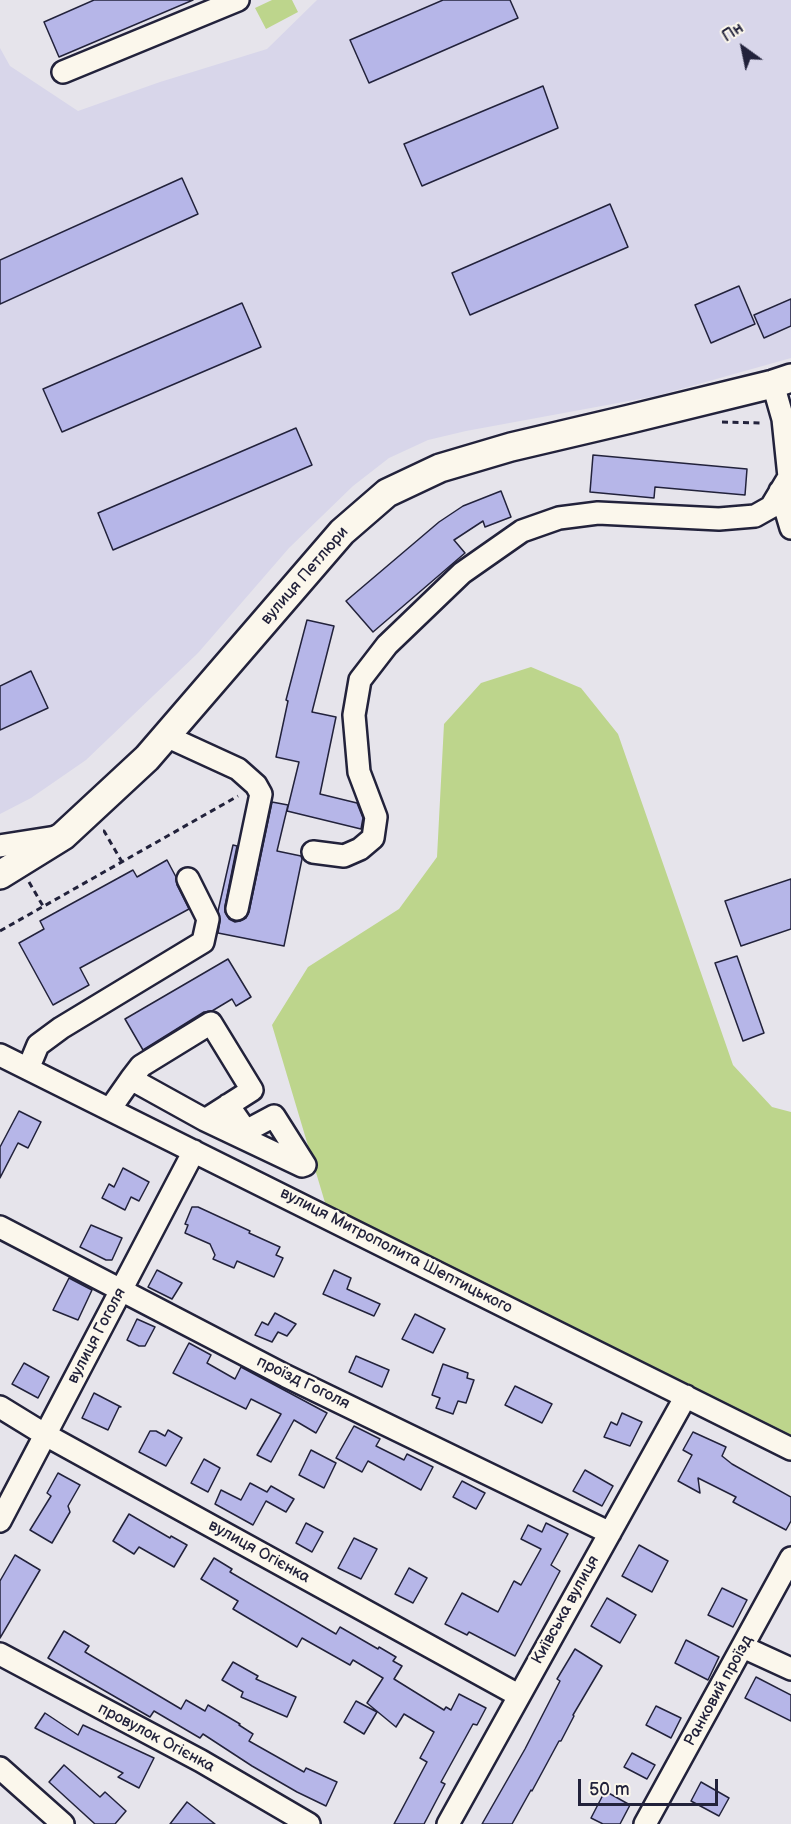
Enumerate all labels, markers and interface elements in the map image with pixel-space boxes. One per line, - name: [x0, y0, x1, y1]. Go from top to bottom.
- north arrow: [713, 18, 773, 78]
- text: Пн: [719, 19, 747, 46]
- street label: вулиця Петлюри: [257, 523, 353, 629]
- street label: вулиця Митрополита Шептицького: [277, 1184, 515, 1318]
- street label: вулиця Гоголя: [64, 1285, 130, 1387]
- street label: проїзд Гоголя: [253, 1352, 353, 1414]
- street label: вулиця Огієнка: [205, 1516, 313, 1588]
- street label: Київська вулиця: [528, 1552, 604, 1668]
- street label: Ранковий проїзд: [681, 1632, 757, 1750]
- street label: провулок Огієнка: [94, 1699, 218, 1777]
- scale bar: [581, 1767, 720, 1805]
- text: 50 m: [589, 1779, 630, 1800]

